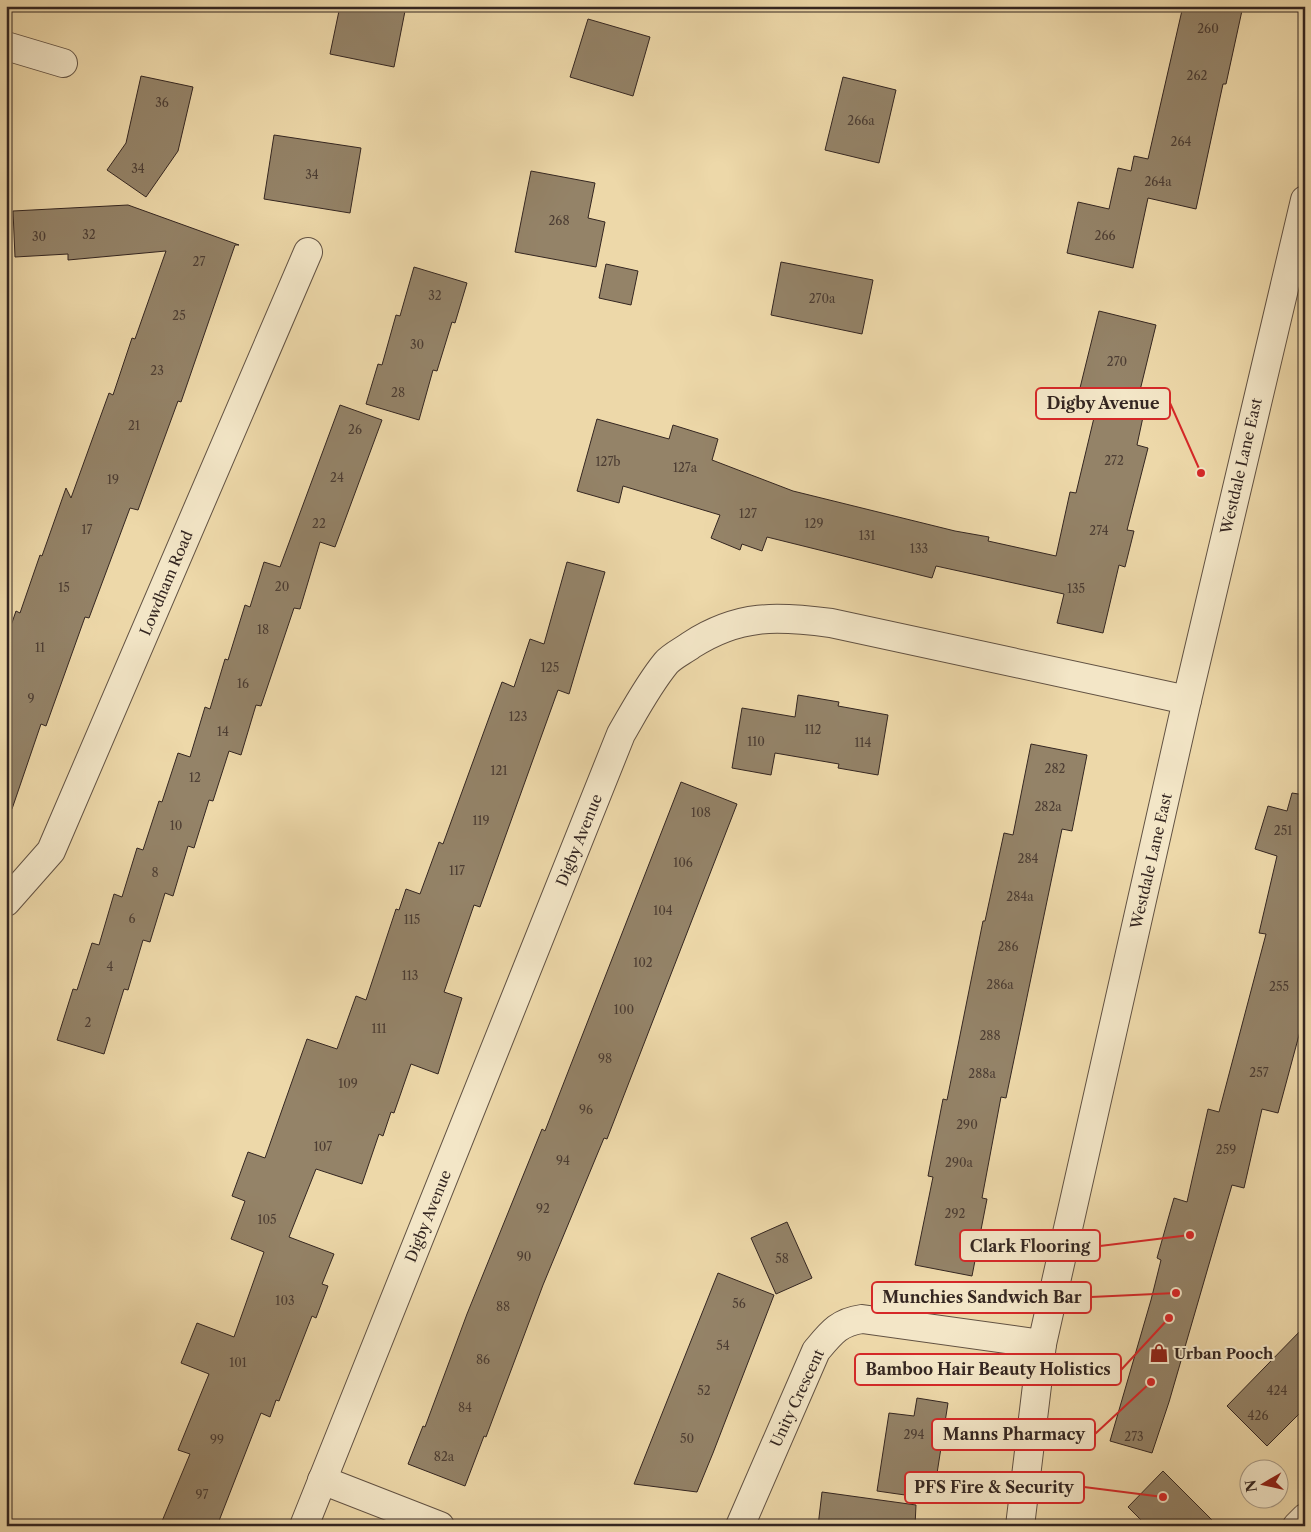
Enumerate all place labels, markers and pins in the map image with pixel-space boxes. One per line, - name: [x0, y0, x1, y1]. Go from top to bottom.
- callout: Digby Avenue: [1036, 388, 1170, 419]
- callout: Clark Flooring: [960, 1230, 1100, 1261]
- callout: Munchies Sandwich Bar: [872, 1282, 1091, 1313]
- shop icon: Urban Pooch: [1148, 1342, 1170, 1364]
- place label: Urban Pooch: [1174, 1344, 1274, 1363]
- callout: Bamboo Hair Beauty Holistics: [855, 1354, 1121, 1385]
- callout: Manns Pharmacy: [932, 1419, 1095, 1450]
- callout: PFS Fire & Security: [905, 1472, 1084, 1503]

